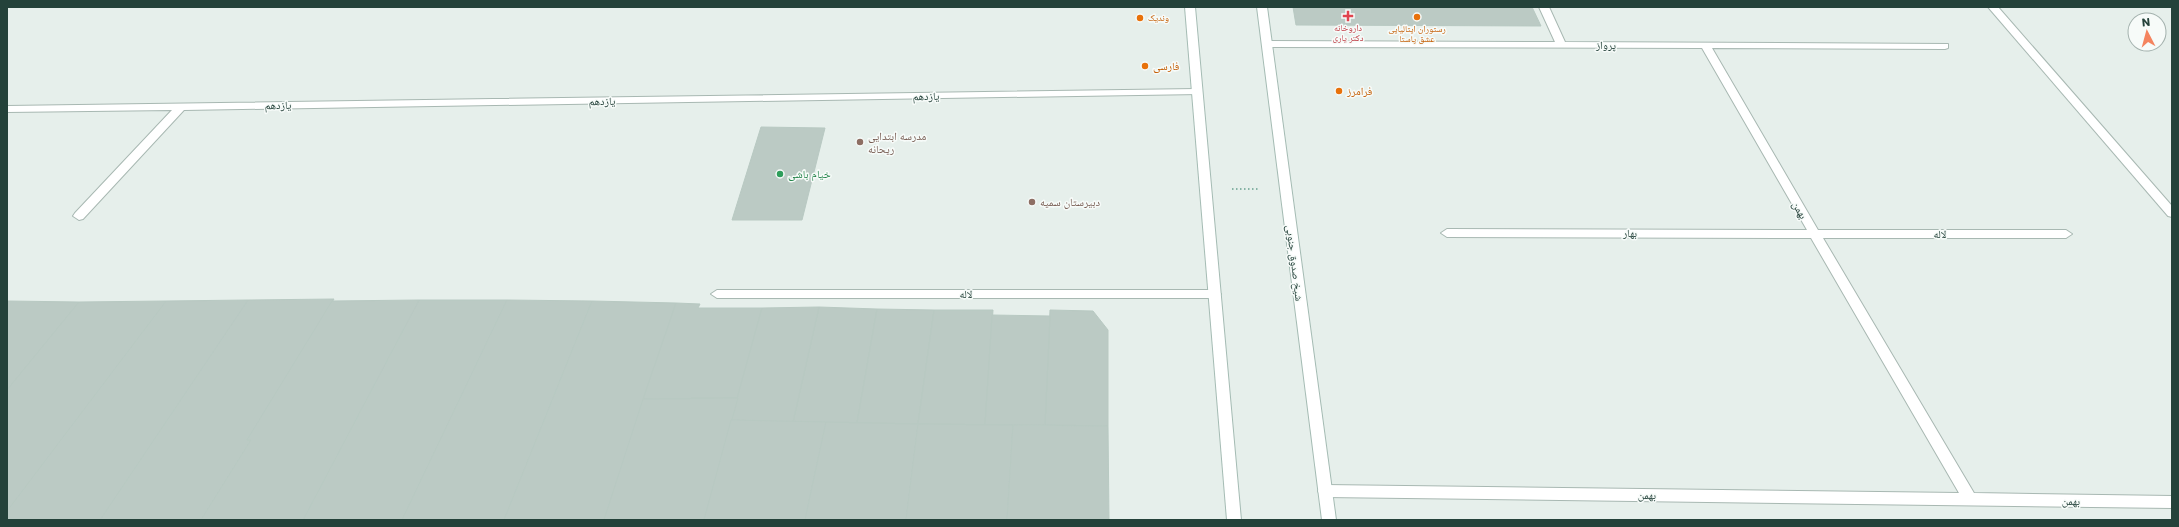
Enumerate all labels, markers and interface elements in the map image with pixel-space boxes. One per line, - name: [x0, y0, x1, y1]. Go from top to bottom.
- marker: داروخانه دکتر یاری: [1343, 11, 1353, 21]
- place label: وندیک: [1148, 12, 1169, 24]
- marker: رستوران ایتالیایی عشق پاستا: [1412, 12, 1422, 22]
- north arrow: [2127, 12, 2167, 52]
- marker: وندیک: [1135, 13, 1145, 23]
- text: N: [2141, 14, 2151, 30]
- place label: داروخانه دکتر یاری: [1332, 22, 1364, 44]
- place label: رستوران ایتالیایی عشق پاستا: [1388, 23, 1446, 45]
- street label: پرواز: [1595, 37, 1616, 53]
- place label: فارسی: [1153, 58, 1180, 74]
- marker: فارسی: [1140, 61, 1150, 71]
- place label: فرامرز: [1346, 83, 1373, 99]
- marker: فرامرز: [1334, 86, 1344, 96]
- street label: یازدهم: [912, 88, 940, 104]
- street label: یازدهم: [588, 93, 616, 109]
- street label: یازدهم: [264, 97, 292, 113]
- place label: مدرسه ابتدایی ریحانه: [868, 128, 926, 157]
- marker: مدرسه ابتدایی ریحانه: [855, 137, 865, 147]
- place label: خیام باشی: [788, 166, 831, 182]
- marker: خیام باشی: [775, 169, 785, 179]
- place label: دبیرستان سمیه: [1040, 194, 1101, 210]
- marker: دبیرستان سمیه: [1027, 197, 1037, 207]
- street label: بهمن: [1789, 198, 1811, 222]
- street label: شیخ صدوق جنوبی: [1282, 224, 1308, 302]
- street label: بهار: [1622, 225, 1637, 241]
- street label: لاله: [1933, 226, 1947, 242]
- street label: لاله: [959, 286, 973, 302]
- street label: بهمن: [1638, 487, 1656, 503]
- street label: بهمن: [2062, 493, 2080, 509]

